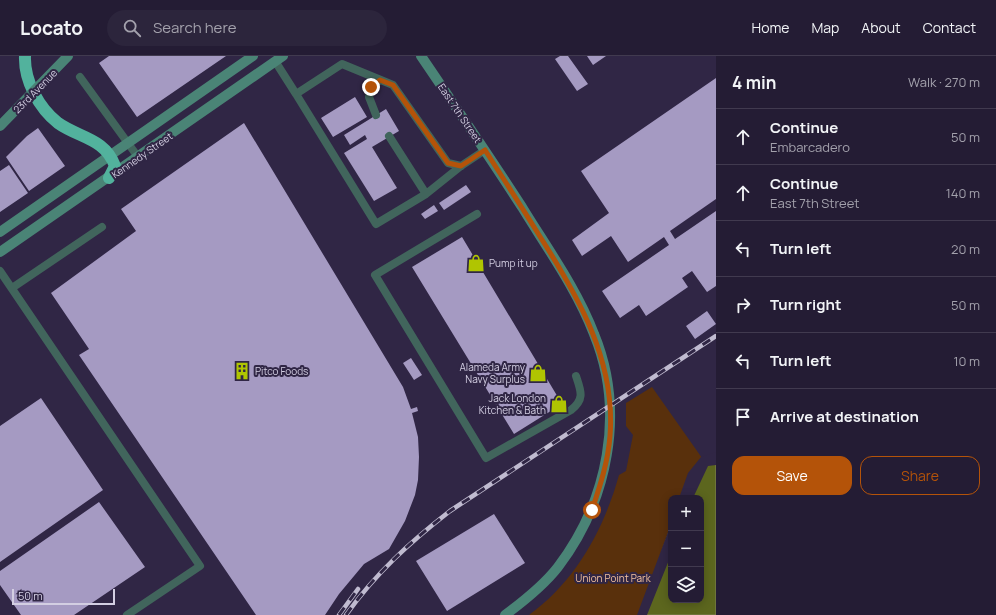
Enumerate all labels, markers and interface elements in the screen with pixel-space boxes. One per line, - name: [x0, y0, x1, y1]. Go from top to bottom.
- search box: [107, 10, 387, 46]
- text: Locato: [20, 15, 83, 41]
- icon: search: [121, 17, 143, 39]
- text: Search here: [153, 17, 236, 38]
- text: Home: [752, 18, 789, 37]
- text: Map: [811, 18, 839, 37]
- text: About: [861, 18, 901, 37]
- text: Contact: [923, 18, 976, 37]
- street label: 23rd Avenue: [10, 66, 60, 116]
- text: 4 min: [732, 71, 776, 94]
- text: Walk · 270 m: [908, 73, 980, 91]
- route end: [362, 78, 380, 96]
- street label: East 7th Street: [435, 81, 485, 145]
- text: Continue: [770, 117, 838, 138]
- icon: ahead: [732, 126, 754, 148]
- text: 50 m: [951, 128, 980, 146]
- street label: Kennedy Street: [109, 129, 175, 181]
- text: Embarcadero: [770, 138, 850, 156]
- text: Continue: [770, 173, 838, 194]
- icon: ahead: [732, 182, 754, 204]
- text: 140 m: [946, 184, 980, 202]
- text: East 7th Street: [770, 194, 860, 212]
- icon: left: [732, 238, 754, 260]
- text: Turn left: [770, 238, 832, 259]
- text: 20 m: [951, 240, 980, 258]
- shop icon: Pump it up: [466, 253, 486, 273]
- place label: Pump it up: [489, 256, 538, 270]
- icon: right: [732, 294, 754, 316]
- text: Turn right: [770, 294, 841, 315]
- text: 50 m: [951, 296, 980, 314]
- icon: left: [732, 350, 754, 372]
- text: Turn left: [770, 350, 832, 371]
- text: 10 m: [953, 352, 980, 370]
- place label: Alameda Army Navy Surplus: [460, 360, 526, 386]
- building icon: Pitco Foods: [232, 361, 252, 381]
- shop icon: Alameda Army Navy Surplus: [528, 363, 548, 383]
- place label: Pitco Foods: [255, 364, 308, 378]
- place label: Jack London Kitchen & Bath: [479, 391, 546, 417]
- shop icon: Jack London Kitchen & Bath: [549, 394, 569, 414]
- icon: arrive: [732, 406, 754, 428]
- text: Arrive at destination: [770, 406, 919, 427]
- button: Save: [732, 456, 852, 495]
- button: Share: [860, 456, 980, 495]
- map controls: [668, 495, 704, 603]
- button: +: [668, 495, 704, 531]
- route start: [583, 501, 601, 519]
- button: −: [668, 531, 704, 567]
- button: layers: [668, 567, 704, 603]
- park label: Union Point Park: [575, 571, 652, 585]
- scale bar: [12, 587, 115, 606]
- text: 50 m: [18, 588, 43, 603]

